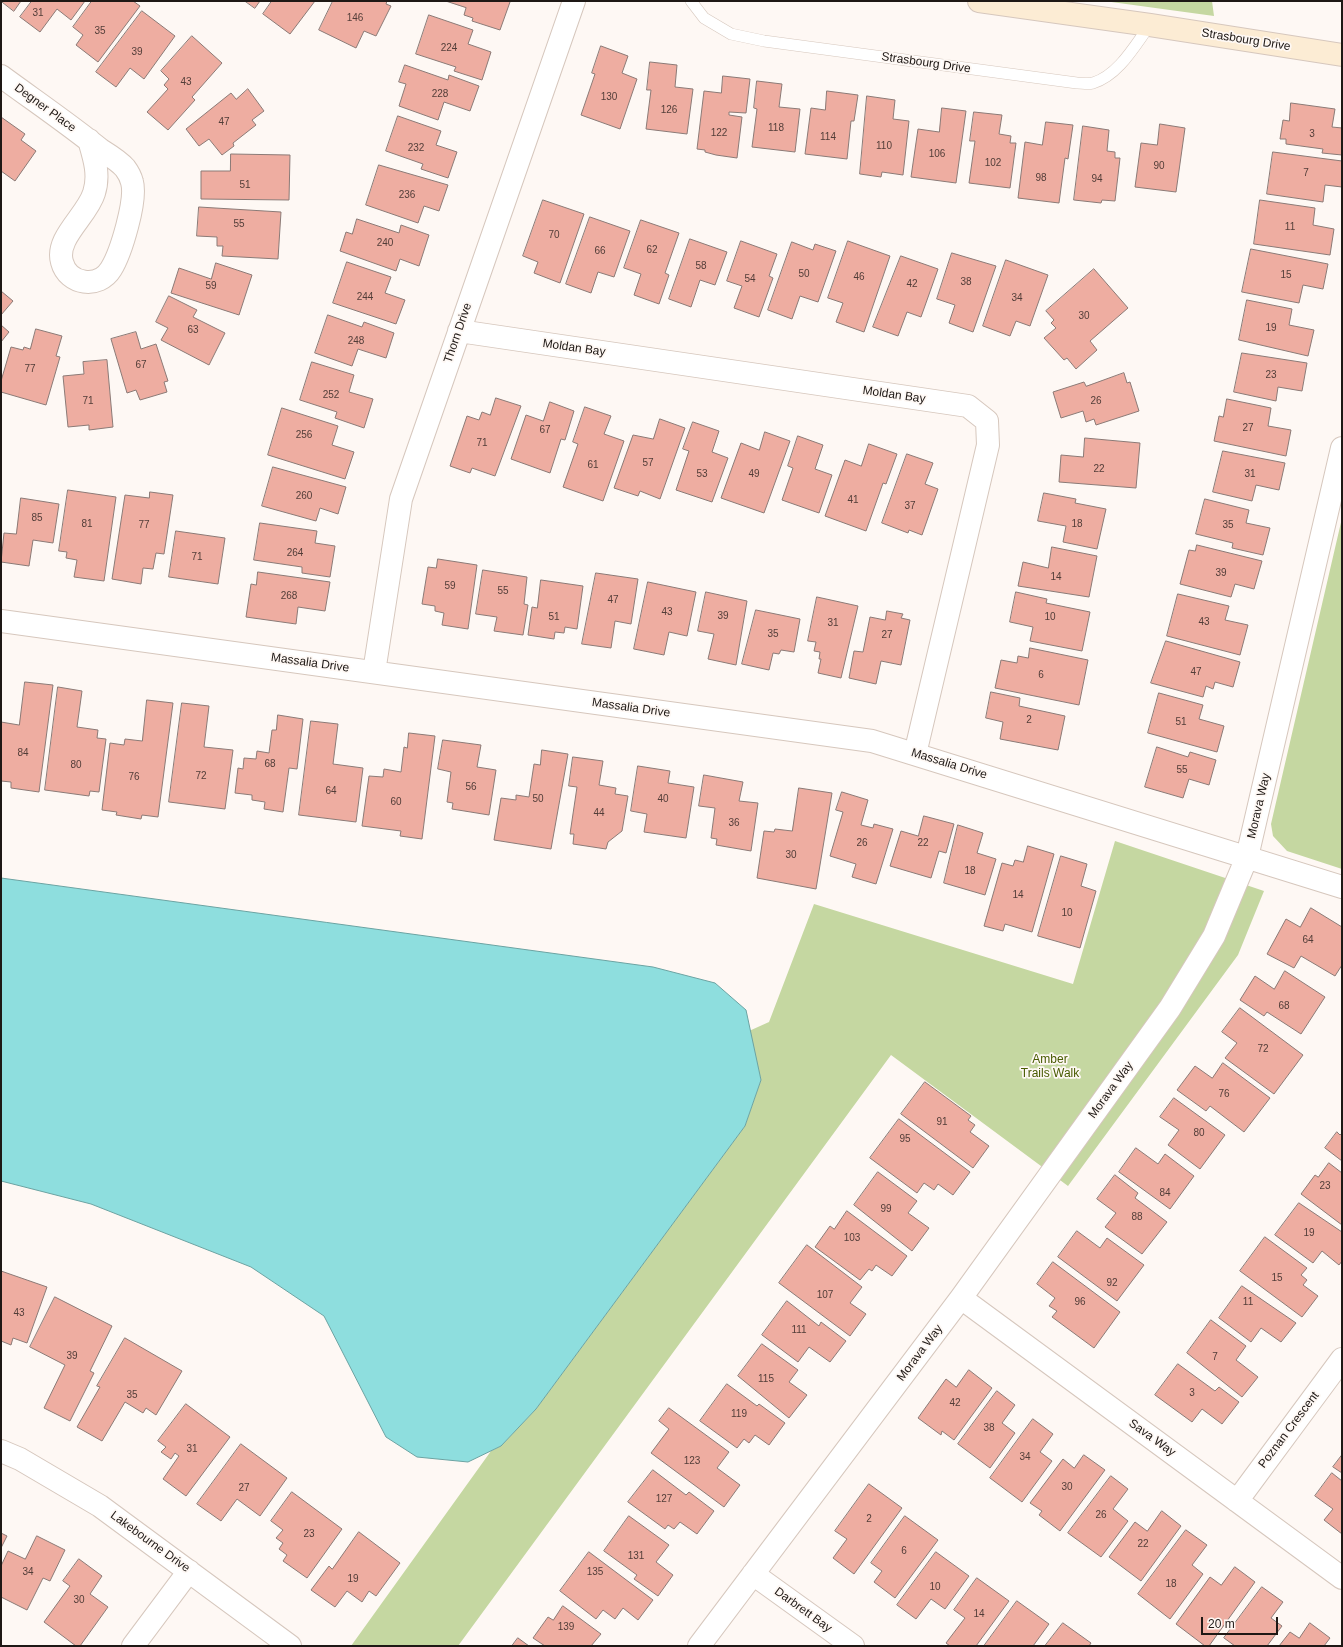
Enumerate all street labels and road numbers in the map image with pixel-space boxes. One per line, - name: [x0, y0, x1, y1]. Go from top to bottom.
- street label: Strasbourg Drive: [1200, 26, 1292, 54]
- street label: Strasbourg Drive: [880, 50, 972, 76]
- street label: Degner Place: [11, 81, 79, 135]
- street label: Thorn Drive: [441, 301, 475, 365]
- street label: Moldan Bay: [542, 336, 606, 360]
- street label: Moldan Bay: [862, 383, 926, 407]
- street label: Massalia Drive: [270, 650, 350, 676]
- street label: Massalia Drive: [591, 695, 671, 721]
- street label: Massalia Drive: [909, 746, 989, 782]
- street label: Morava Way: [1244, 772, 1274, 840]
- street label: Morava Way: [1086, 1059, 1136, 1121]
- street label: Morava Way: [894, 1322, 946, 1384]
- street label: Poznan Crescent: [1256, 1389, 1322, 1471]
- street label: Sava Way: [1126, 1416, 1178, 1460]
- street label: Lakebourne Drive: [107, 1508, 193, 1576]
- street label: Darbrett Bay: [772, 1584, 834, 1636]

